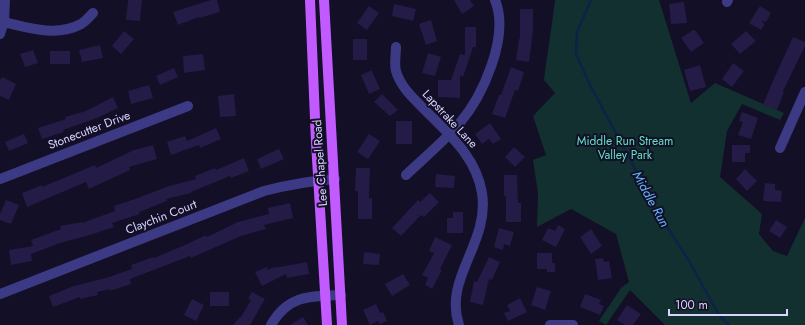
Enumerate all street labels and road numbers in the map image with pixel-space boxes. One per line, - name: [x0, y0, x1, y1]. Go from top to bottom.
- street label: Lapstrake Lane: [418, 86, 482, 152]
- street label: Stonecutter Drive: [45, 106, 133, 154]
- street label: Lee Chapel Road: [308, 119, 332, 207]
- street label: Claychin Court: [123, 195, 199, 239]

